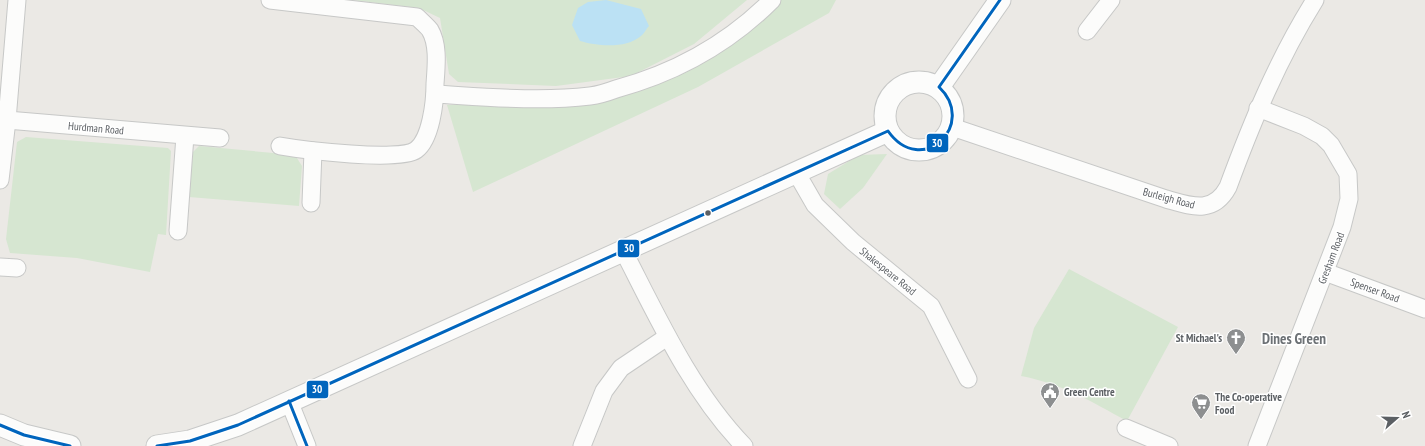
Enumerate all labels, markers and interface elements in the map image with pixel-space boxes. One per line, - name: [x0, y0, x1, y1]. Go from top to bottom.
- street label: Hurdman Road: [68, 119, 125, 137]
- line badge: 30: [926, 133, 949, 153]
- text: 30: [932, 136, 942, 150]
- street label: Burleigh Road: [1142, 184, 1197, 212]
- unlabelled marker: [703, 208, 713, 218]
- street label: Gresham Road: [1315, 230, 1347, 286]
- line badge: 30: [617, 239, 640, 258]
- text: 30: [624, 241, 634, 255]
- street label: Shakespeare Road: [857, 244, 919, 298]
- street label: Spenser Road: [1349, 275, 1402, 305]
- church icon: St Michael's: [1225, 327, 1247, 355]
- district label: Dines Green: [1262, 329, 1326, 348]
- place label: St Michael's: [1176, 331, 1222, 345]
- line badge: 30: [306, 380, 329, 399]
- public building icon: Green Centre: [1039, 381, 1061, 409]
- text: 30: [312, 382, 322, 396]
- place label: Green Centre: [1064, 385, 1115, 399]
- place label: The Co-operative Food: [1215, 390, 1282, 417]
- supermarket icon: The Co-operative Food: [1190, 392, 1212, 420]
- north arrow: [1377, 398, 1417, 438]
- text: N: [1399, 409, 1414, 420]

